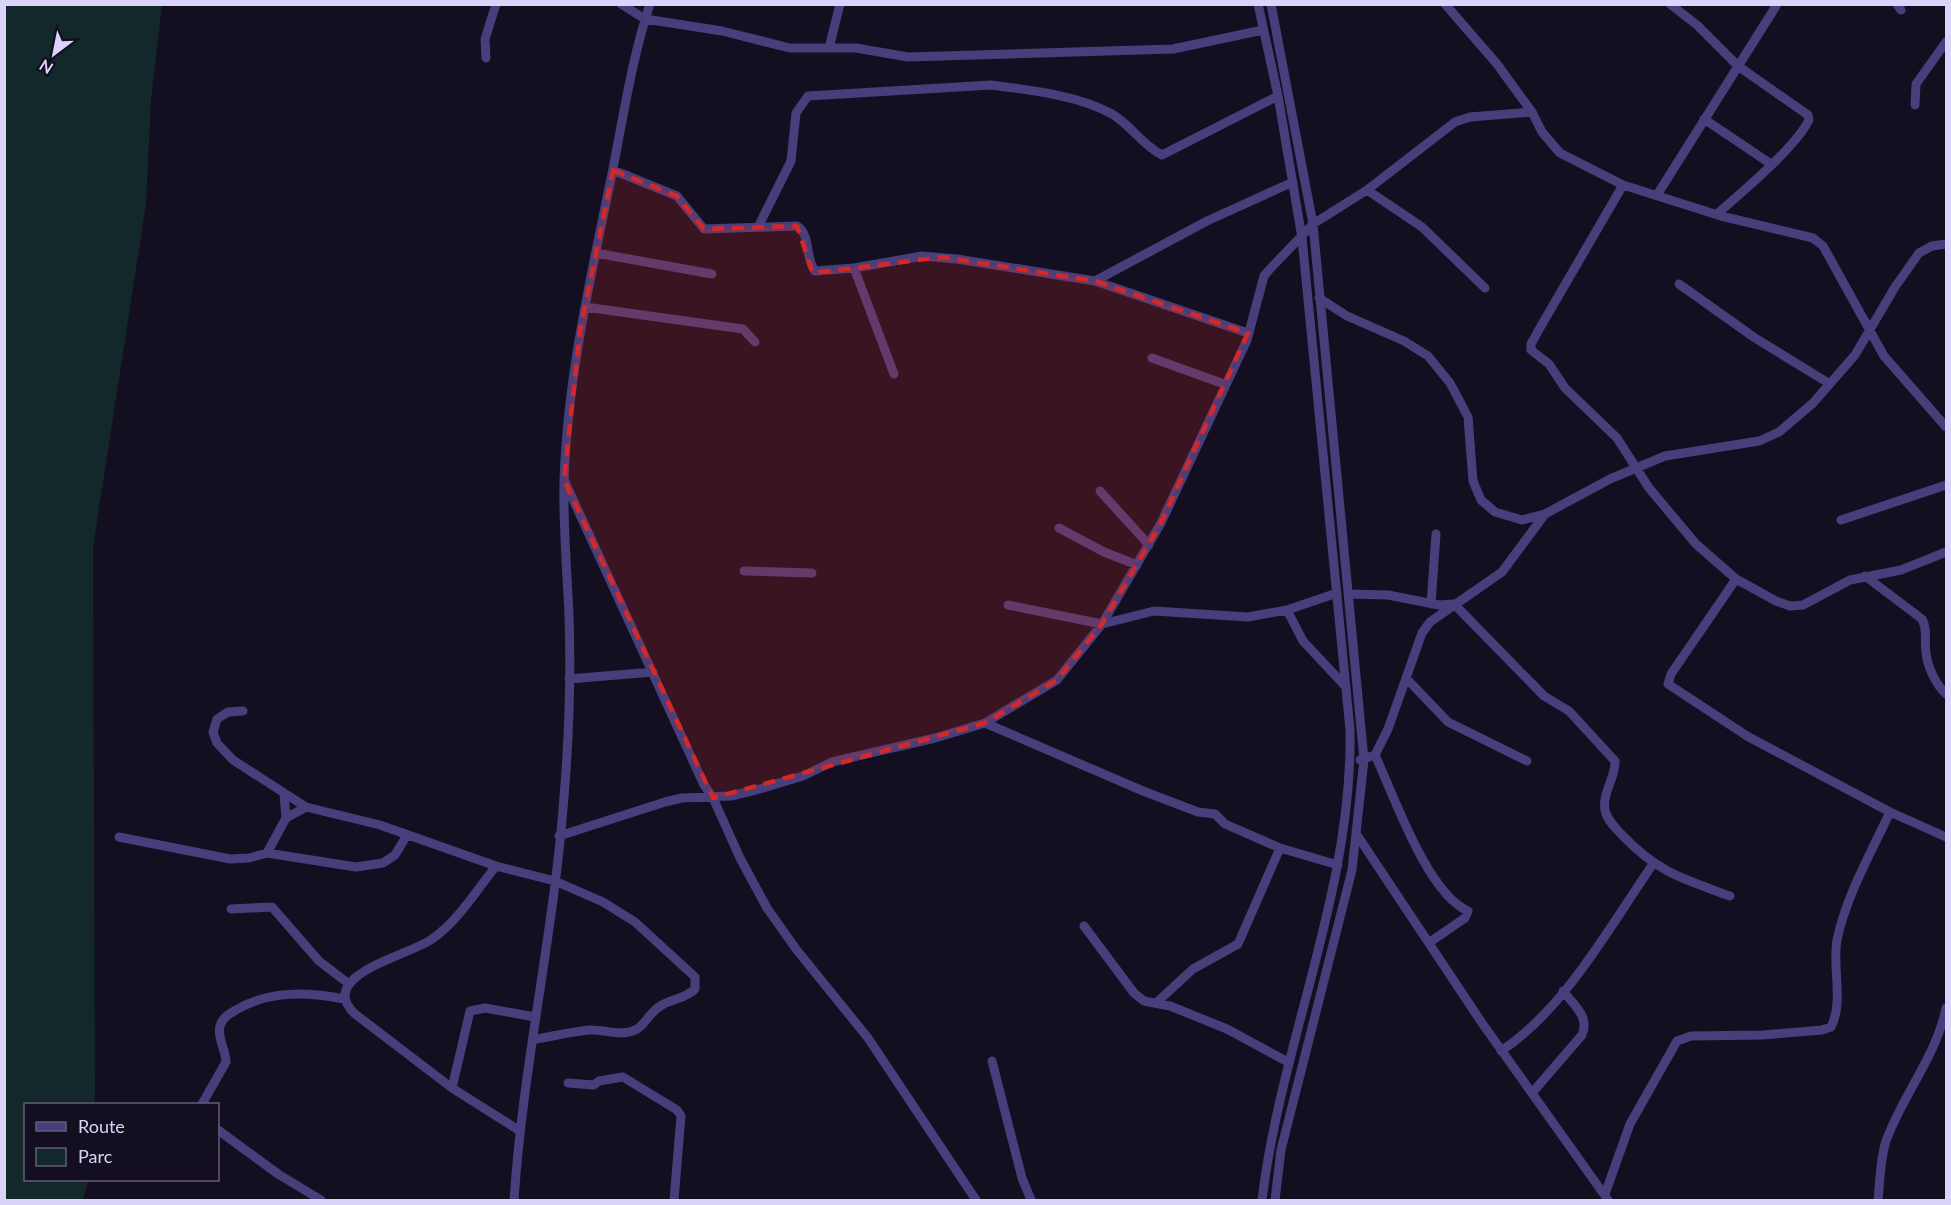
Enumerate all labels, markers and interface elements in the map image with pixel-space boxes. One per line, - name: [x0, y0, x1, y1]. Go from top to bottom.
- north arrow: [24, 24, 84, 84]
- text: N: [36, 56, 56, 78]
- legend: [24, 1103, 219, 1181]
- text: Route: [78, 1115, 125, 1137]
- text: Parc: [78, 1145, 113, 1167]

